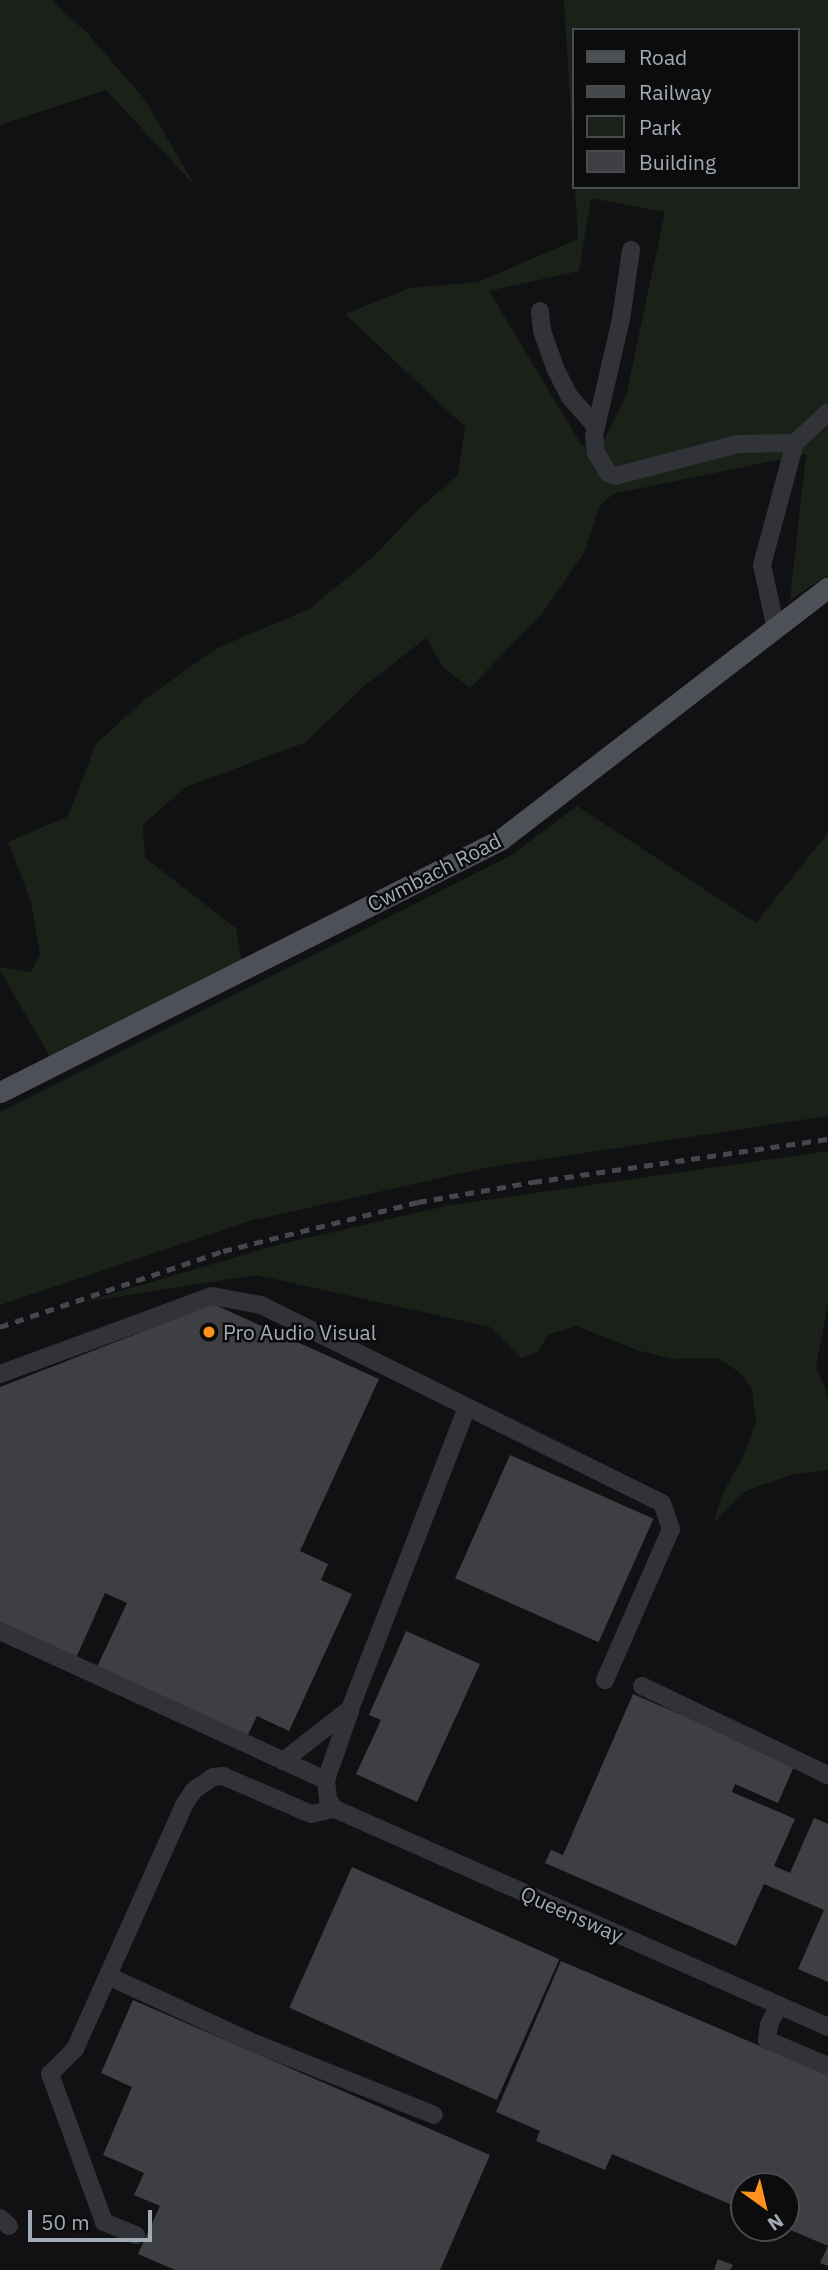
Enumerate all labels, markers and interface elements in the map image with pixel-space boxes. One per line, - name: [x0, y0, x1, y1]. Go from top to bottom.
- legend: [572, 28, 800, 189]
- text: Road: [639, 43, 687, 71]
- text: Railway: [639, 78, 712, 106]
- text: Park: [639, 113, 682, 141]
- text: Building: [639, 148, 716, 176]
- street label: Cwmbach Road: [363, 827, 505, 917]
- place label: Pro Audio Visual: [223, 1319, 376, 1345]
- marker: Pro Audio Visual: [201, 1324, 217, 1340]
- street label: Queensway: [517, 1880, 627, 1948]
- north arrow: [730, 2172, 800, 2242]
- scale bar: [32, 2196, 156, 2240]
- text: 50 m: [41, 2208, 90, 2236]
- text: N: [763, 2209, 788, 2237]

